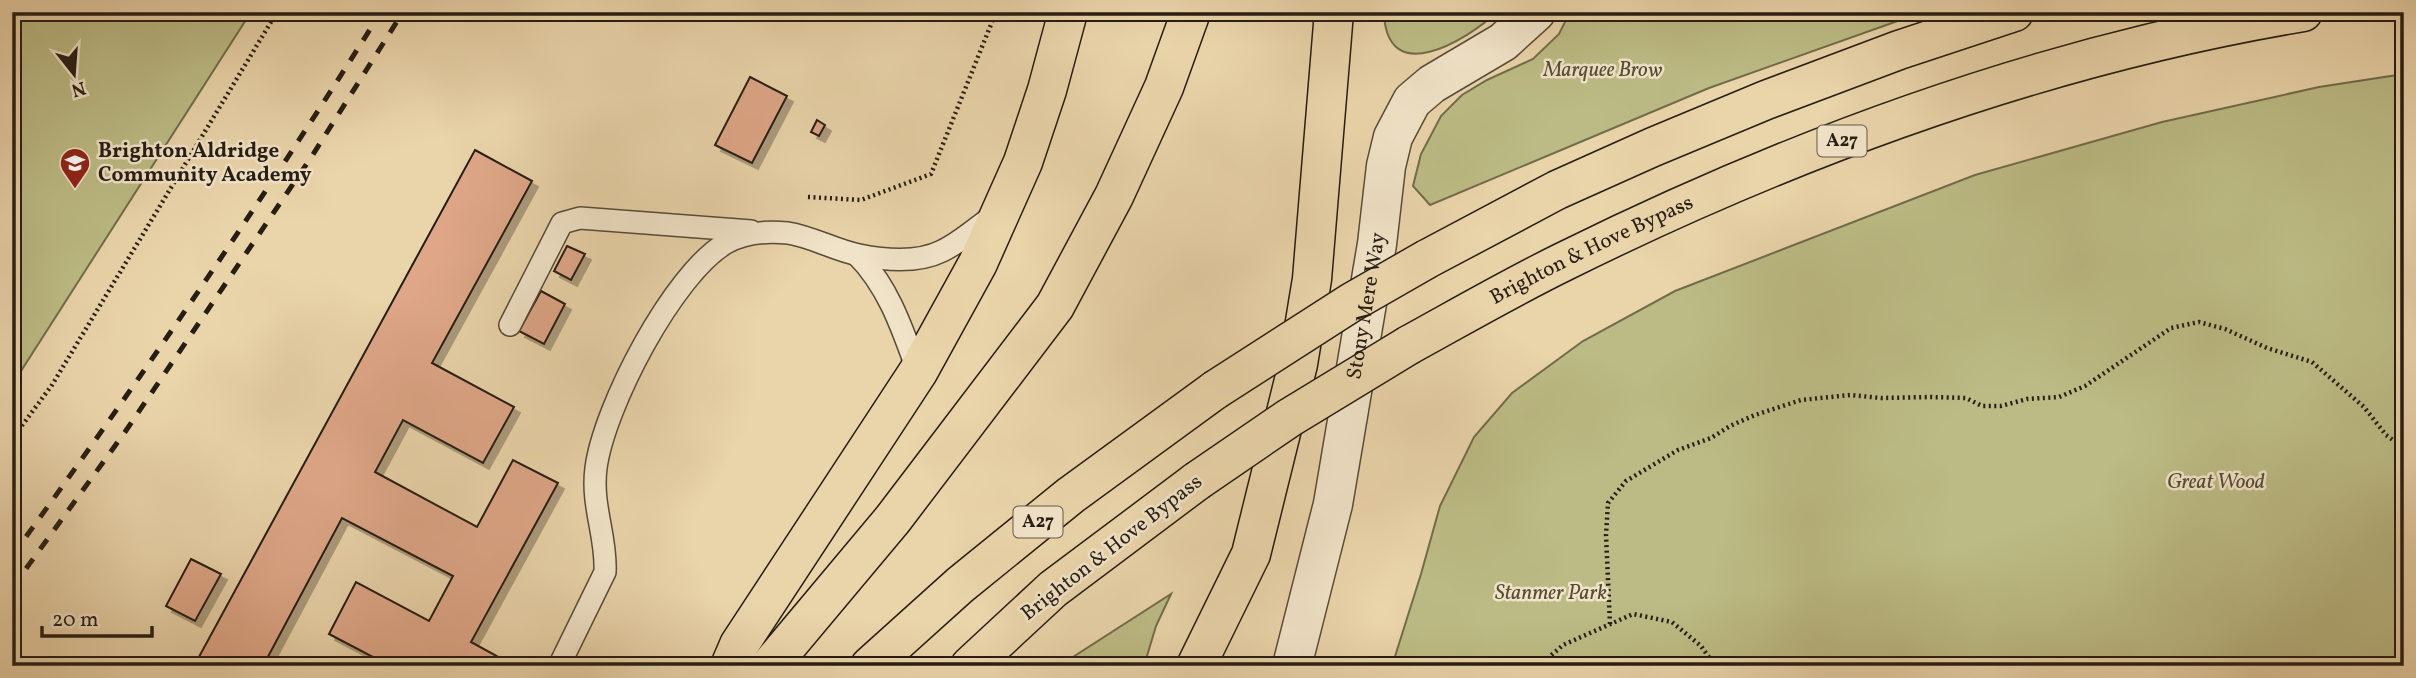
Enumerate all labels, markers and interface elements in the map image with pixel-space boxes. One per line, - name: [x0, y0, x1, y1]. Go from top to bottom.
- north arrow: [38, 38, 108, 108]
- park label: Marquee Brow: [1542, 56, 1663, 85]
- text: N: [68, 74, 89, 103]
- road number: A27: [1818, 125, 1867, 156]
- place label: Brighton Aldridge Community Academy: [98, 137, 312, 190]
- school or university icon: Brighton Aldridge Community Academy: [58, 146, 92, 190]
- street label: Brighton & Hove Bypass: [1485, 188, 1698, 312]
- street label: Stony Mere Way: [1340, 230, 1393, 382]
- street label: Brighton & Hove Bypass: [1015, 468, 1209, 628]
- park label: Great Wood: [2167, 468, 2265, 497]
- road number: A27: [1014, 506, 1062, 538]
- park label: Stanmer Park: [1495, 579, 1607, 608]
- scale bar: [42, 594, 152, 638]
- text: 20 m: [52, 606, 98, 635]

